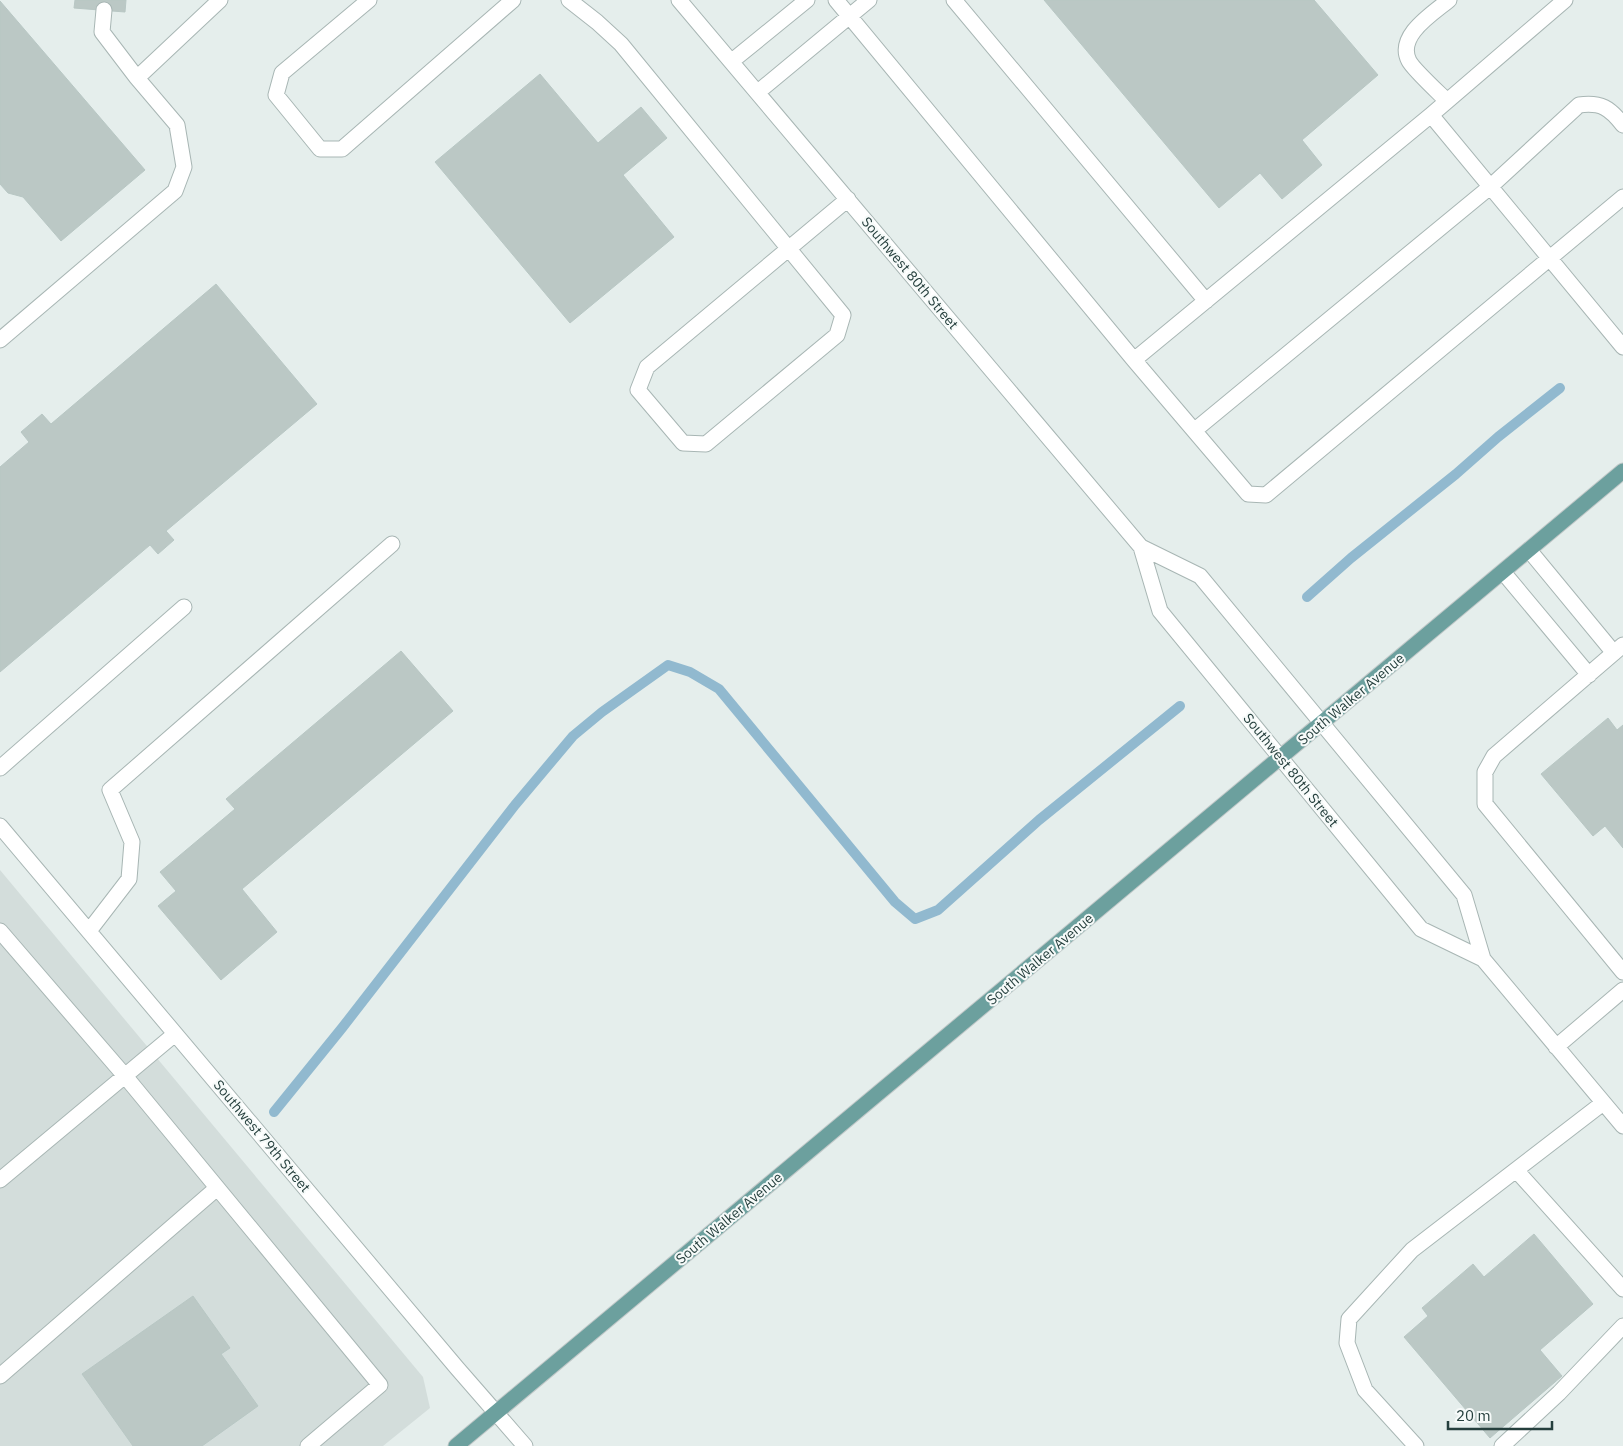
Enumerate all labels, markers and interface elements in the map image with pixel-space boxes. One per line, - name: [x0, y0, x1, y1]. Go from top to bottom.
- street label: Southwest 80th Street: [858, 213, 962, 333]
- street label: South Walker Avenue: [1294, 649, 1408, 749]
- street label: Southwest 80th Street: [1240, 709, 1343, 831]
- street label: South Walker Avenue: [983, 909, 1097, 1009]
- street label: Southwest 79th Street: [210, 1076, 314, 1196]
- street label: South Walker Avenue: [672, 1168, 786, 1268]
- scale bar: [1448, 1398, 1552, 1430]
- text: 20 m: [1456, 1406, 1491, 1425]

